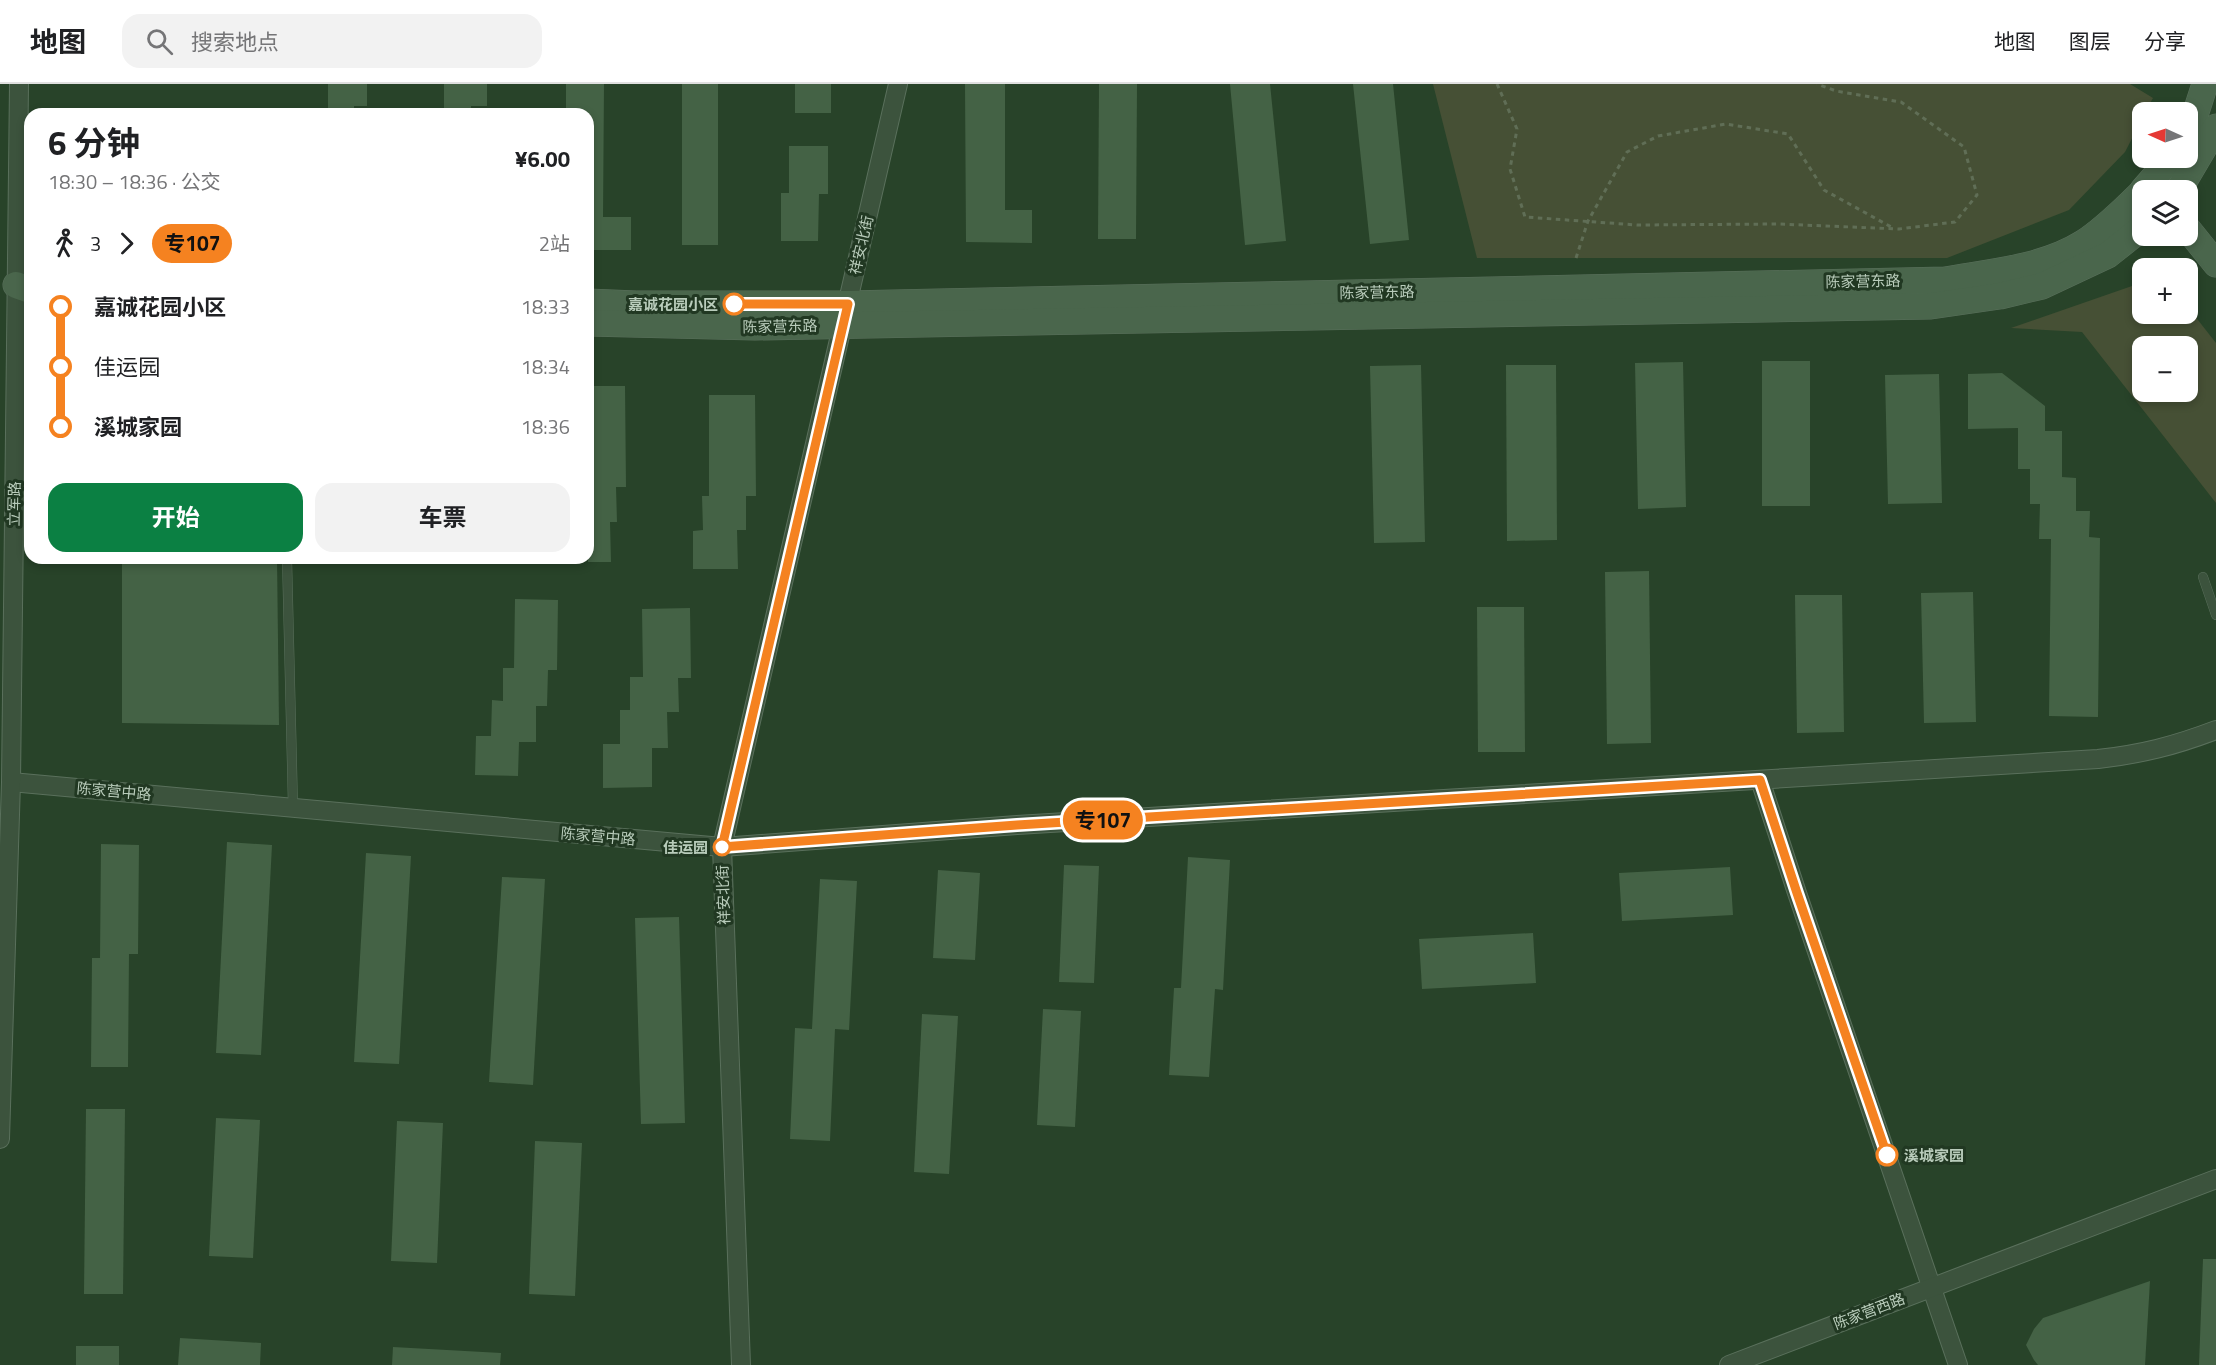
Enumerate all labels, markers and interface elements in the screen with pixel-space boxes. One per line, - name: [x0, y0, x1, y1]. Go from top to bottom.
- search box: [122, 14, 542, 68]
- text: 地图: [30, 20, 86, 63]
- icon: search: [143, 25, 176, 58]
- text: 搜索地点: [191, 25, 279, 59]
- text: 地图: [1994, 25, 2036, 57]
- text: 图层: [2069, 25, 2111, 57]
- text: 分享: [2144, 25, 2186, 57]
- north arrow: [2132, 102, 2198, 168]
- map controls: [2132, 102, 2198, 402]
- text: 6 分钟: [48, 118, 140, 168]
- text: ¥6.00: [515, 142, 570, 176]
- text: 18:30 – 18:36 · 公交: [48, 166, 221, 197]
- button: layers: [2132, 180, 2198, 246]
- street label: 祥安北街: [843, 213, 879, 277]
- icon: walk: [48, 227, 81, 260]
- icon: forward: [110, 227, 143, 260]
- text: 专107: [164, 227, 220, 259]
- text: 3: [90, 228, 101, 259]
- text: 2站: [539, 228, 570, 259]
- button: +: [2132, 258, 2198, 324]
- street label: 陈家营东路: [1825, 269, 1901, 293]
- street label: 陈家营东路: [1339, 280, 1415, 304]
- text: 嘉诚花园小区: [94, 290, 226, 324]
- text: 18:33: [521, 291, 570, 322]
- place label: 嘉诚花园小区: [628, 293, 718, 316]
- marker: 嘉诚花园小区: [723, 293, 745, 315]
- street label: 陈家营东路: [742, 314, 818, 338]
- button: −: [2132, 336, 2198, 402]
- text: 佳运园: [94, 350, 160, 384]
- text: 18:34: [521, 351, 570, 382]
- text: 溪城家园: [94, 410, 182, 444]
- text: 18:36: [521, 411, 570, 442]
- street label: 立军路: [2, 481, 26, 527]
- button: 开始: [48, 483, 303, 552]
- button: 车票: [315, 483, 570, 552]
- street label: 陈家营中路: [76, 776, 152, 806]
- line badge: 专107: [1061, 800, 1145, 840]
- text: 专107: [1075, 804, 1131, 836]
- street label: 陈家营中路: [560, 821, 636, 851]
- place label: 佳运园: [663, 836, 708, 859]
- marker: 佳运园: [713, 838, 731, 856]
- street label: 祥安北街: [710, 865, 736, 925]
- marker: 溪城家园: [1876, 1144, 1898, 1166]
- place label: 溪城家园: [1904, 1144, 1964, 1167]
- street label: 陈家营西路: [1830, 1287, 1908, 1335]

